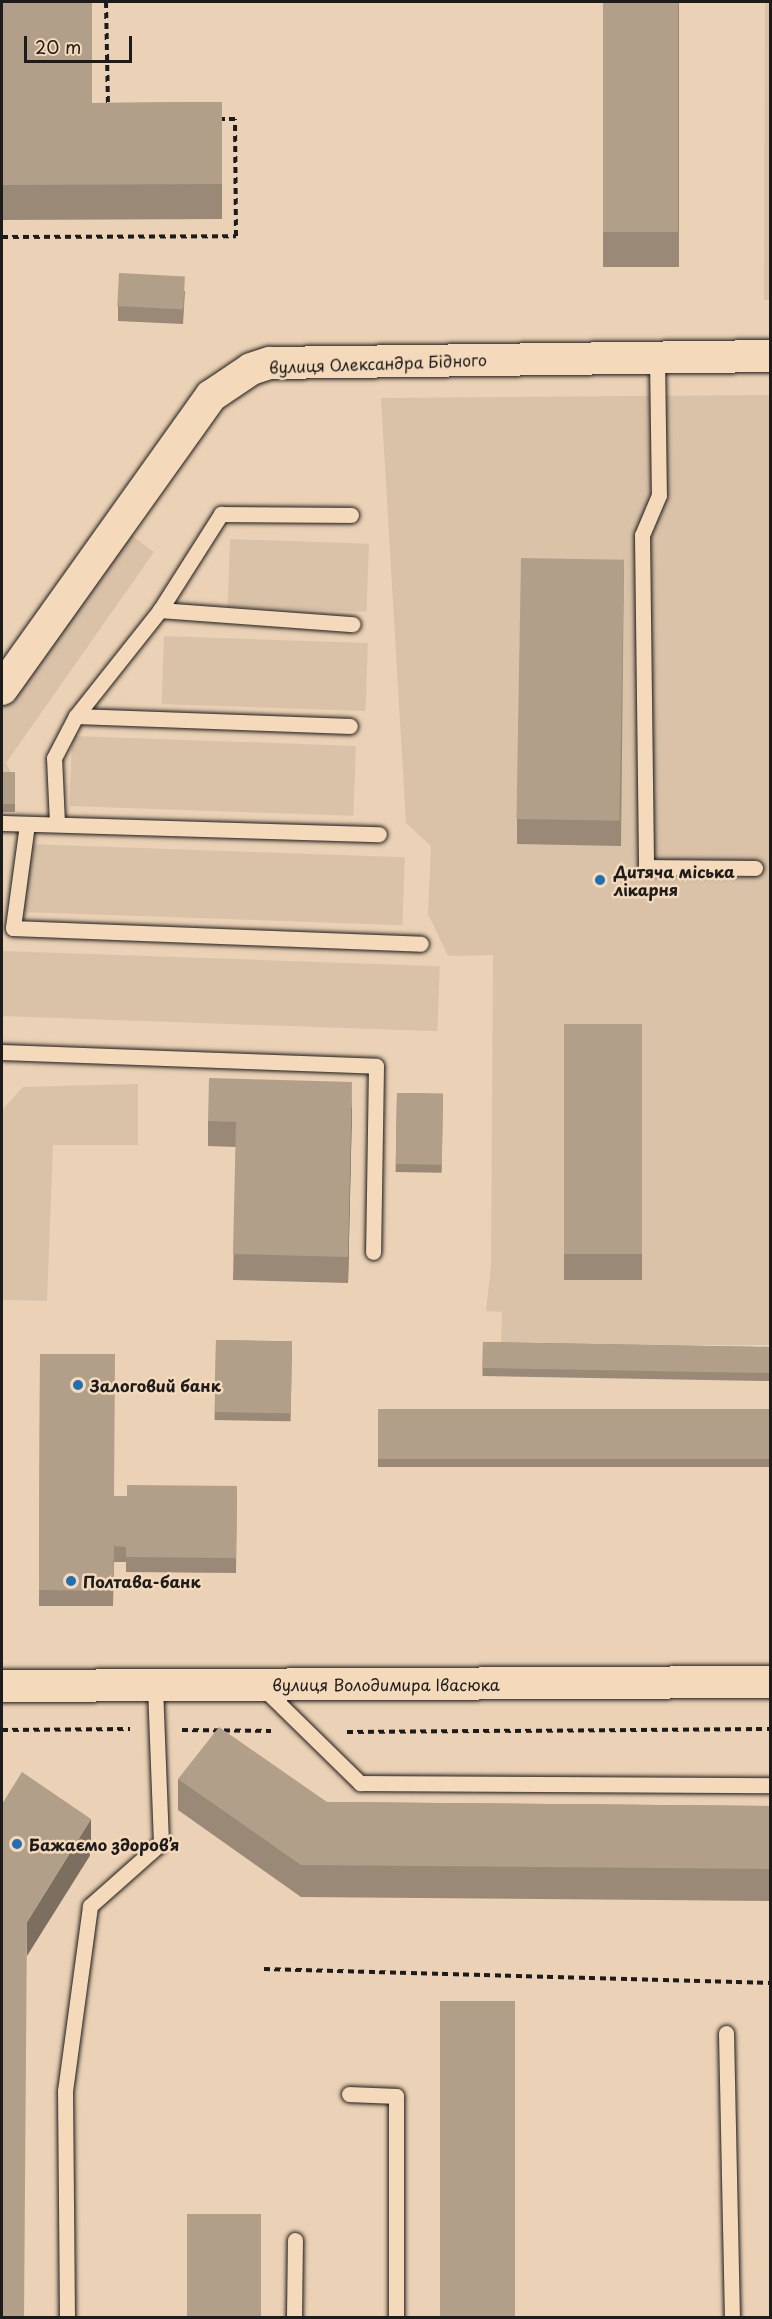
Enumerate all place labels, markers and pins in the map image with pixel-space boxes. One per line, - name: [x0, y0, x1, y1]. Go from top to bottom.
- place label: Дитяча міська лікарня: [614, 861, 735, 899]
- marker: Дитяча міська лікарня: [591, 871, 609, 889]
- place label: Залоговий банк: [90, 1375, 221, 1395]
- marker: Залоговий банк: [71, 1378, 85, 1392]
- place label: Полтава-банк: [83, 1571, 201, 1591]
- marker: Полтава-банк: [64, 1574, 78, 1588]
- place label: Бажаємо здоровʼя: [29, 1834, 180, 1854]
- marker: Бажаємо здоровʼя: [10, 1837, 24, 1851]

